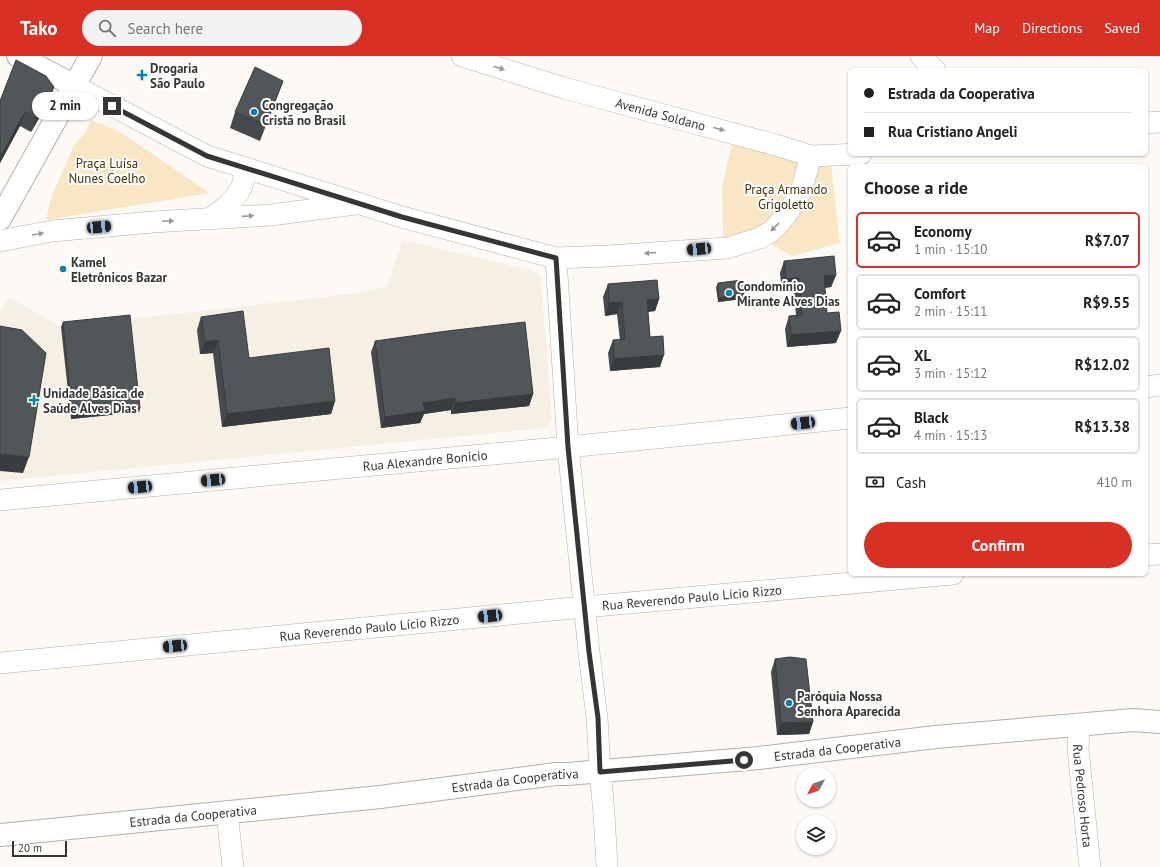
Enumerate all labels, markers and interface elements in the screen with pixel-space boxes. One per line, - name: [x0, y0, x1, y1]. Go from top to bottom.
- search box: [82, 10, 362, 46]
- text: Tako: [20, 16, 58, 40]
- icon: search: [96, 17, 118, 39]
- text: Search here: [128, 19, 203, 38]
- text: Map: [974, 19, 1000, 37]
- text: Directions: [1022, 19, 1082, 37]
- text: Saved: [1104, 19, 1140, 37]
- place label: Drogaria São Paulo: [150, 60, 205, 92]
- one-way arrow: [493, 65, 505, 71]
- marker: Drogaria São Paulo: [137, 70, 147, 80]
- text: Estrada da Cooperativa: [888, 84, 1035, 103]
- callout: 2 min: [32, 92, 98, 120]
- street label: Avenida Soldano: [614, 94, 708, 134]
- text: 2 min: [49, 97, 81, 114]
- route end: [103, 97, 121, 115]
- place label: Congregação Cristã no Brasil: [262, 97, 346, 129]
- marker: Congregação Cristã no Brasil: [249, 107, 259, 117]
- text: Rua Cristiano Angeli: [888, 122, 1017, 141]
- one-way arrow: [713, 126, 725, 132]
- park label: Praça Luísa Nunes Coelho: [69, 155, 145, 187]
- text: Choose a ride: [864, 176, 968, 199]
- park label: Praça Armando Grigoletto: [744, 181, 828, 213]
- one-way arrow: [242, 213, 254, 220]
- one-way arrow: [162, 218, 174, 225]
- car: [87, 220, 111, 234]
- one-way arrow: [770, 222, 780, 232]
- icon: car: [866, 222, 902, 258]
- text: Economy: [914, 222, 972, 241]
- one-way arrow: [32, 230, 44, 236]
- text: R$7.07: [1085, 231, 1130, 250]
- text: 1 min · 15:10: [914, 241, 987, 258]
- car: [687, 242, 711, 256]
- one-way arrow: [644, 250, 656, 257]
- place label: Kamel Eletrônicos Bazar: [71, 254, 168, 286]
- marker: Kamel Eletrônicos Bazar: [58, 264, 68, 274]
- place label: Condomínio Mirante Alves Dias: [737, 278, 840, 310]
- icon: car: [866, 284, 902, 320]
- text: Comfort: [914, 284, 966, 303]
- marker: Condomínio Mirante Alves Dias: [724, 288, 734, 298]
- text: R$9.55: [1083, 293, 1130, 312]
- text: 2 min · 15:11: [914, 303, 987, 320]
- icon: car: [866, 346, 902, 382]
- text: XL: [914, 346, 931, 365]
- text: R$12.02: [1075, 355, 1130, 374]
- text: 3 min · 15:12: [914, 365, 987, 382]
- place label: Unidade Básica de Saúde Alves Dias: [43, 385, 145, 417]
- marker: Unidade Básica de Saúde Alves Dias: [28, 394, 40, 406]
- icon: car: [866, 408, 902, 444]
- text: Black: [914, 408, 949, 427]
- car: [790, 416, 816, 430]
- text: R$13.38: [1075, 417, 1130, 436]
- text: 4 min · 15:13: [914, 427, 987, 444]
- street label: Rua Alexandre Bonício: [362, 446, 488, 475]
- icon: cash: [864, 471, 886, 493]
- car: [201, 473, 225, 487]
- text: Cash: [896, 473, 926, 492]
- text: 410 m: [1097, 474, 1132, 491]
- car: [128, 480, 152, 494]
- button: Confirm: [864, 522, 1132, 568]
- street label: Rua Reverendo Paulo Lício Rizzo: [601, 581, 783, 614]
- car: [477, 609, 503, 623]
- street label: Rua Reverendo Paulo Lício Rizzo: [279, 611, 460, 645]
- car: [163, 639, 187, 653]
- place label: Paróquia Nossa Senhora Aparecida: [797, 688, 900, 720]
- marker: Paróquia Nossa Senhora Aparecida: [784, 698, 794, 708]
- street label: Estrada da Cooperativa: [773, 733, 902, 765]
- street label: Rua Pedroso Horta: [1069, 744, 1096, 848]
- route start: [735, 751, 753, 769]
- street label: Estrada da Cooperativa: [451, 765, 579, 796]
- north arrow: [796, 767, 836, 807]
- map controls: [796, 767, 836, 855]
- street label: Estrada da Cooperativa: [129, 801, 257, 831]
- button: layers: [796, 815, 836, 855]
- scale bar: [12, 839, 67, 858]
- text: 20 m: [18, 841, 42, 855]

